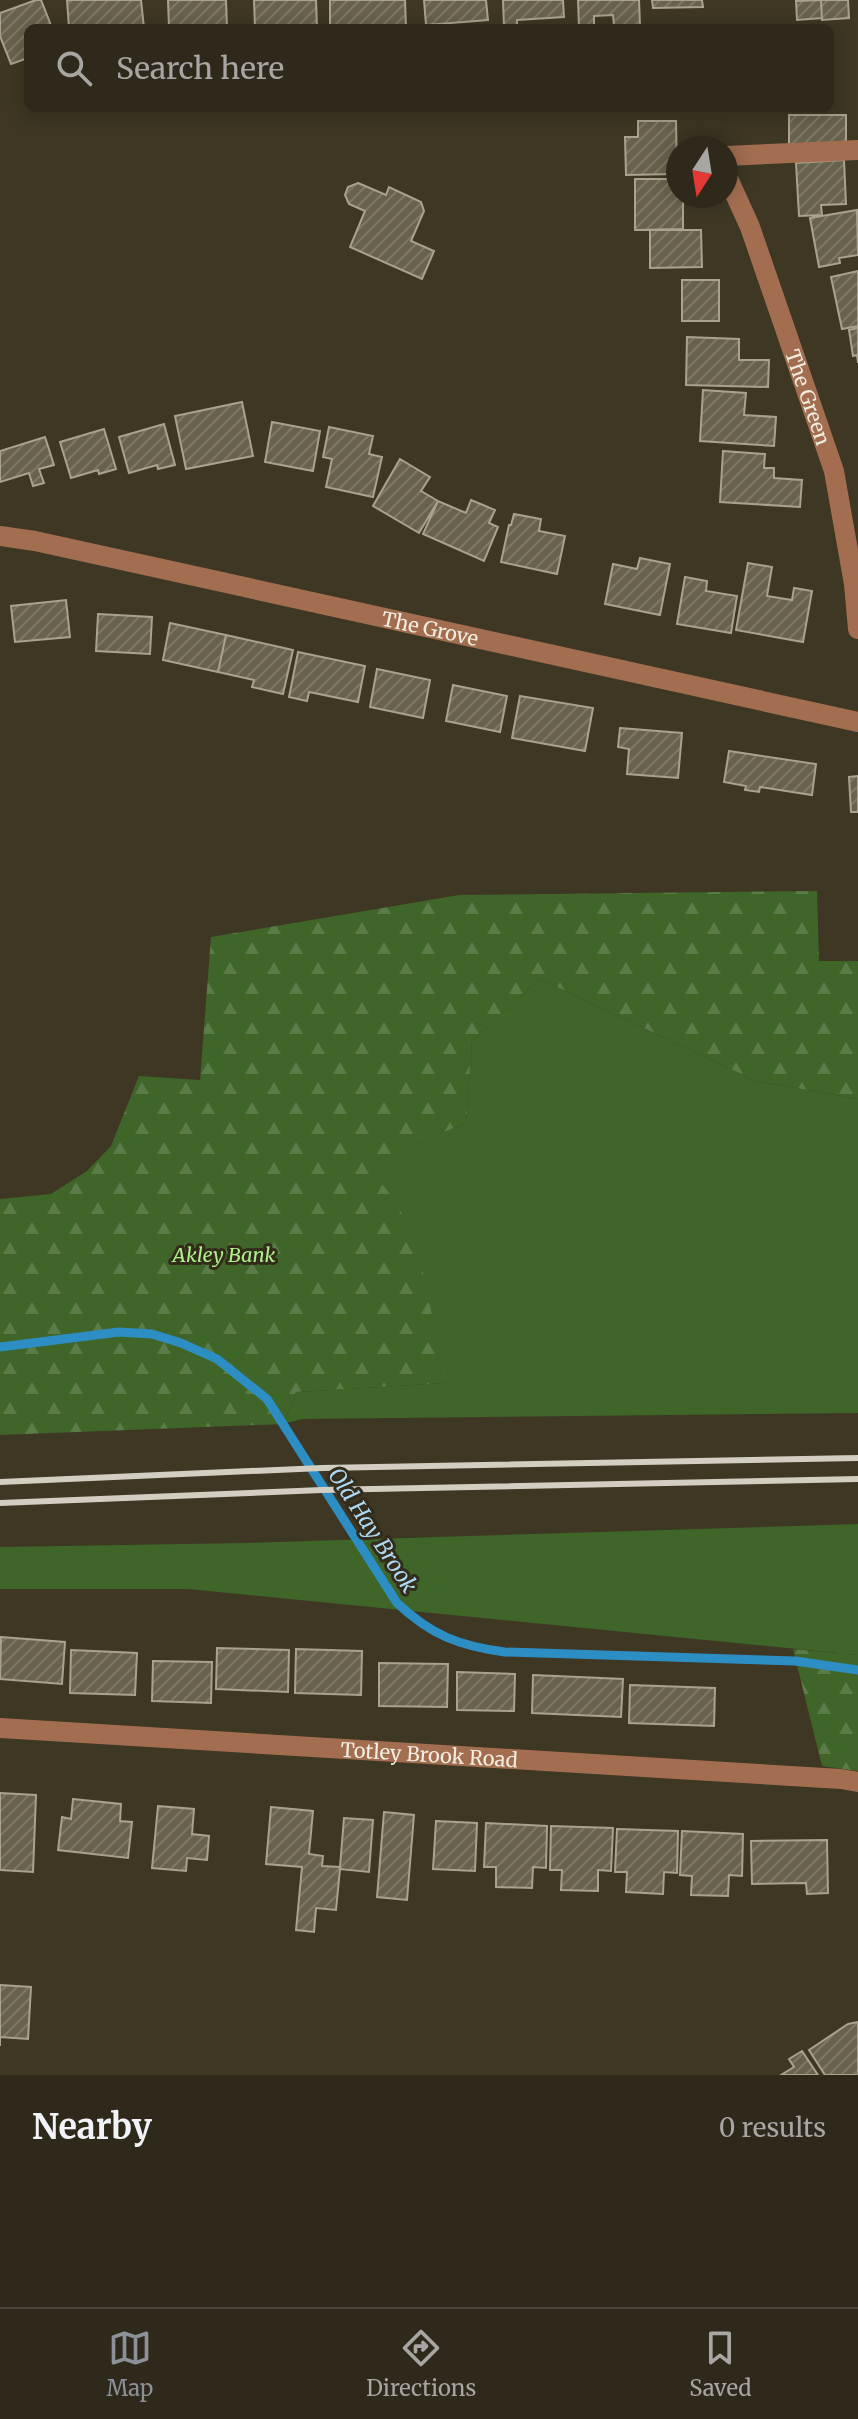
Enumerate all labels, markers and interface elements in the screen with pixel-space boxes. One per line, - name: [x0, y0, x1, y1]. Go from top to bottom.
- search box: [24, 24, 834, 112]
- icon: search: [52, 46, 96, 90]
- text: Search here: [116, 49, 284, 87]
- north arrow: [666, 136, 738, 208]
- street label: The Green: [781, 346, 837, 448]
- street label: The Grove: [380, 605, 481, 651]
- park label: Akley Bank: [171, 1242, 276, 1267]
- water label: Old Hay Brook: [322, 1462, 424, 1598]
- street label: Totley Brook Road: [340, 1736, 518, 1772]
- text: Nearby: [32, 2106, 152, 2148]
- text: 0 results: [719, 2111, 826, 2144]
- tab: Map: [106, 2326, 153, 2402]
- tab: Directions: [366, 2326, 476, 2402]
- tab: Saved: [689, 2326, 752, 2402]

